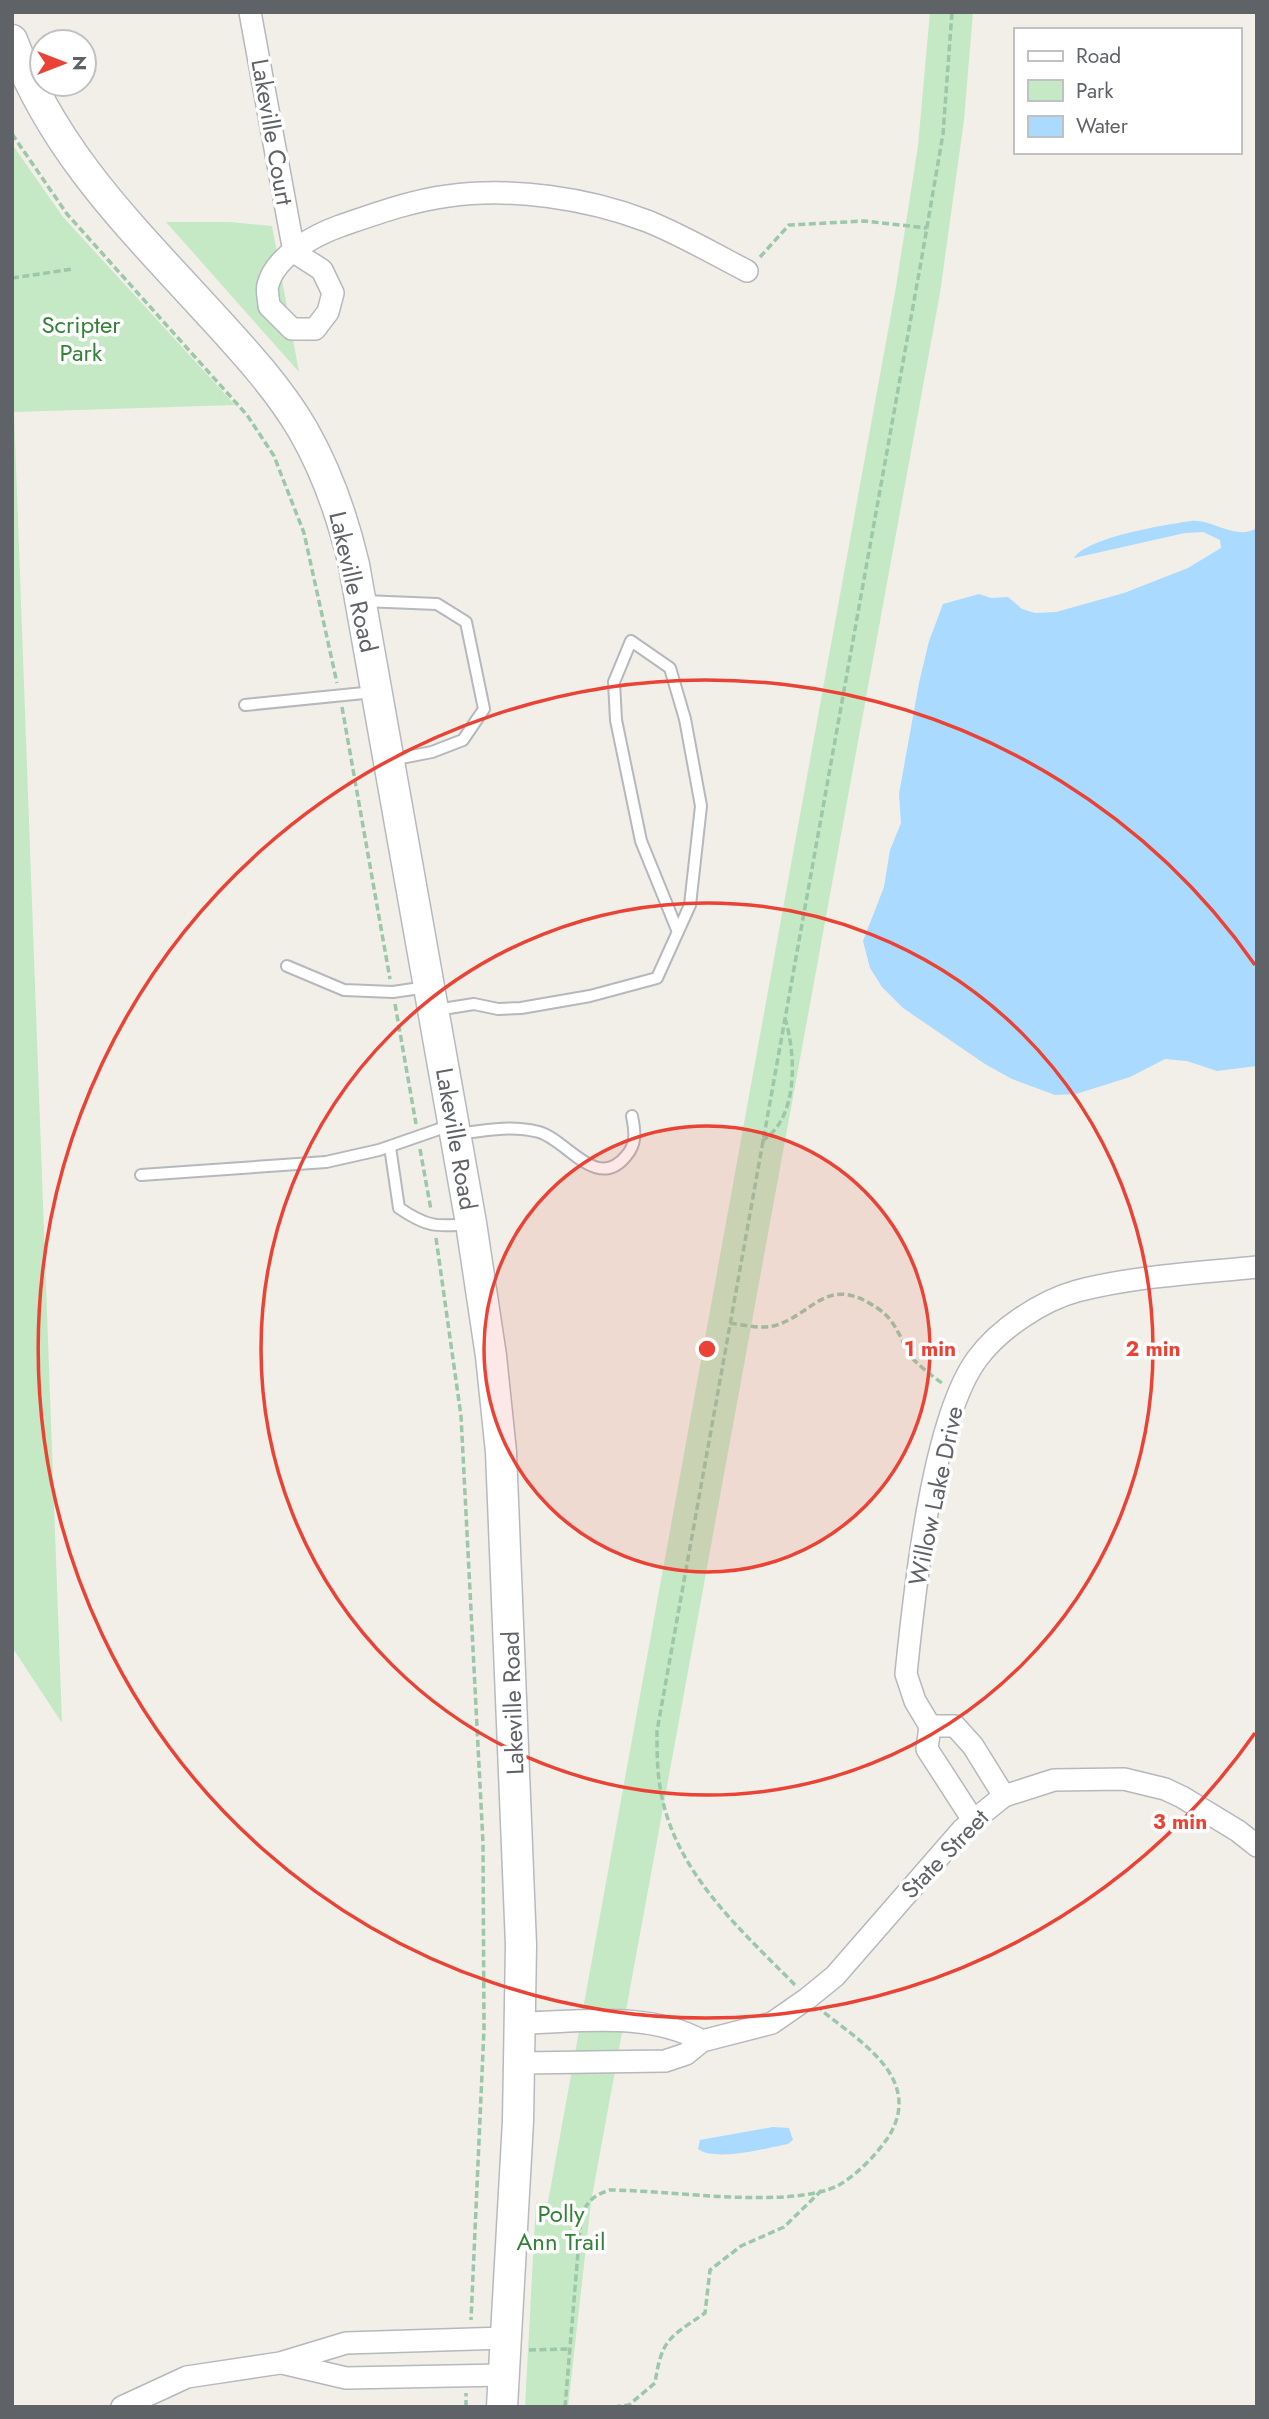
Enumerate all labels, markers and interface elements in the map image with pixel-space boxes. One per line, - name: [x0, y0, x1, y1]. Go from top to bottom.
- north arrow: [28, 28, 98, 98]
- legend: [1014, 28, 1241, 154]
- text: Road: [1076, 41, 1121, 71]
- text: N: [66, 55, 93, 71]
- street label: Lakeville Court: [242, 56, 303, 208]
- text: Park: [1076, 76, 1114, 106]
- text: Water: [1076, 111, 1129, 141]
- park label: Scripter Park: [41, 307, 121, 370]
- street label: Lakeville Road: [320, 508, 387, 656]
- street label: Lakeville Road: [427, 1065, 486, 1213]
- text: 1 min: [904, 1334, 956, 1364]
- text: 2 min: [1125, 1334, 1181, 1364]
- centre of rings: [695, 1337, 719, 1361]
- street label: Willow Lake Drive: [899, 1403, 972, 1589]
- street label: Lakeville Road: [493, 1631, 532, 1775]
- street label: State Street: [893, 1801, 997, 1906]
- text: 3 min: [1153, 1807, 1207, 1837]
- park label: Polly Ann Trail: [516, 2196, 606, 2259]

